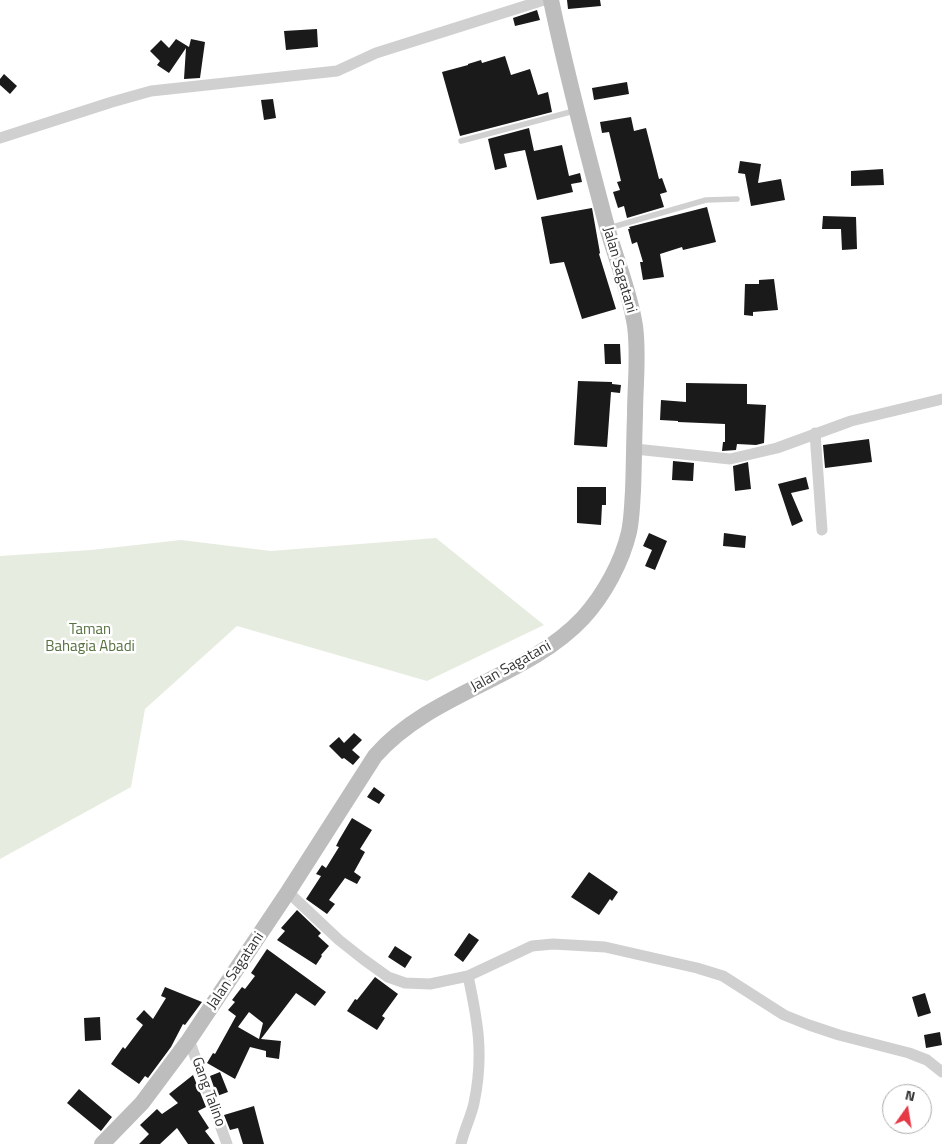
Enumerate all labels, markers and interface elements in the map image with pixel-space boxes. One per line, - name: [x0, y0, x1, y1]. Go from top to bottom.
- street label: Jalan Sagatani: [598, 225, 640, 315]
- park label: Taman Bahagia Abadi: [45, 621, 135, 656]
- street label: Jalan Sagatani: [468, 638, 554, 696]
- street label: Jalan Sagatani: [204, 929, 268, 1013]
- street label: Gang Talino: [187, 1055, 229, 1129]
- north arrow: [882, 1084, 932, 1134]
- text: N: [903, 1084, 917, 1106]

